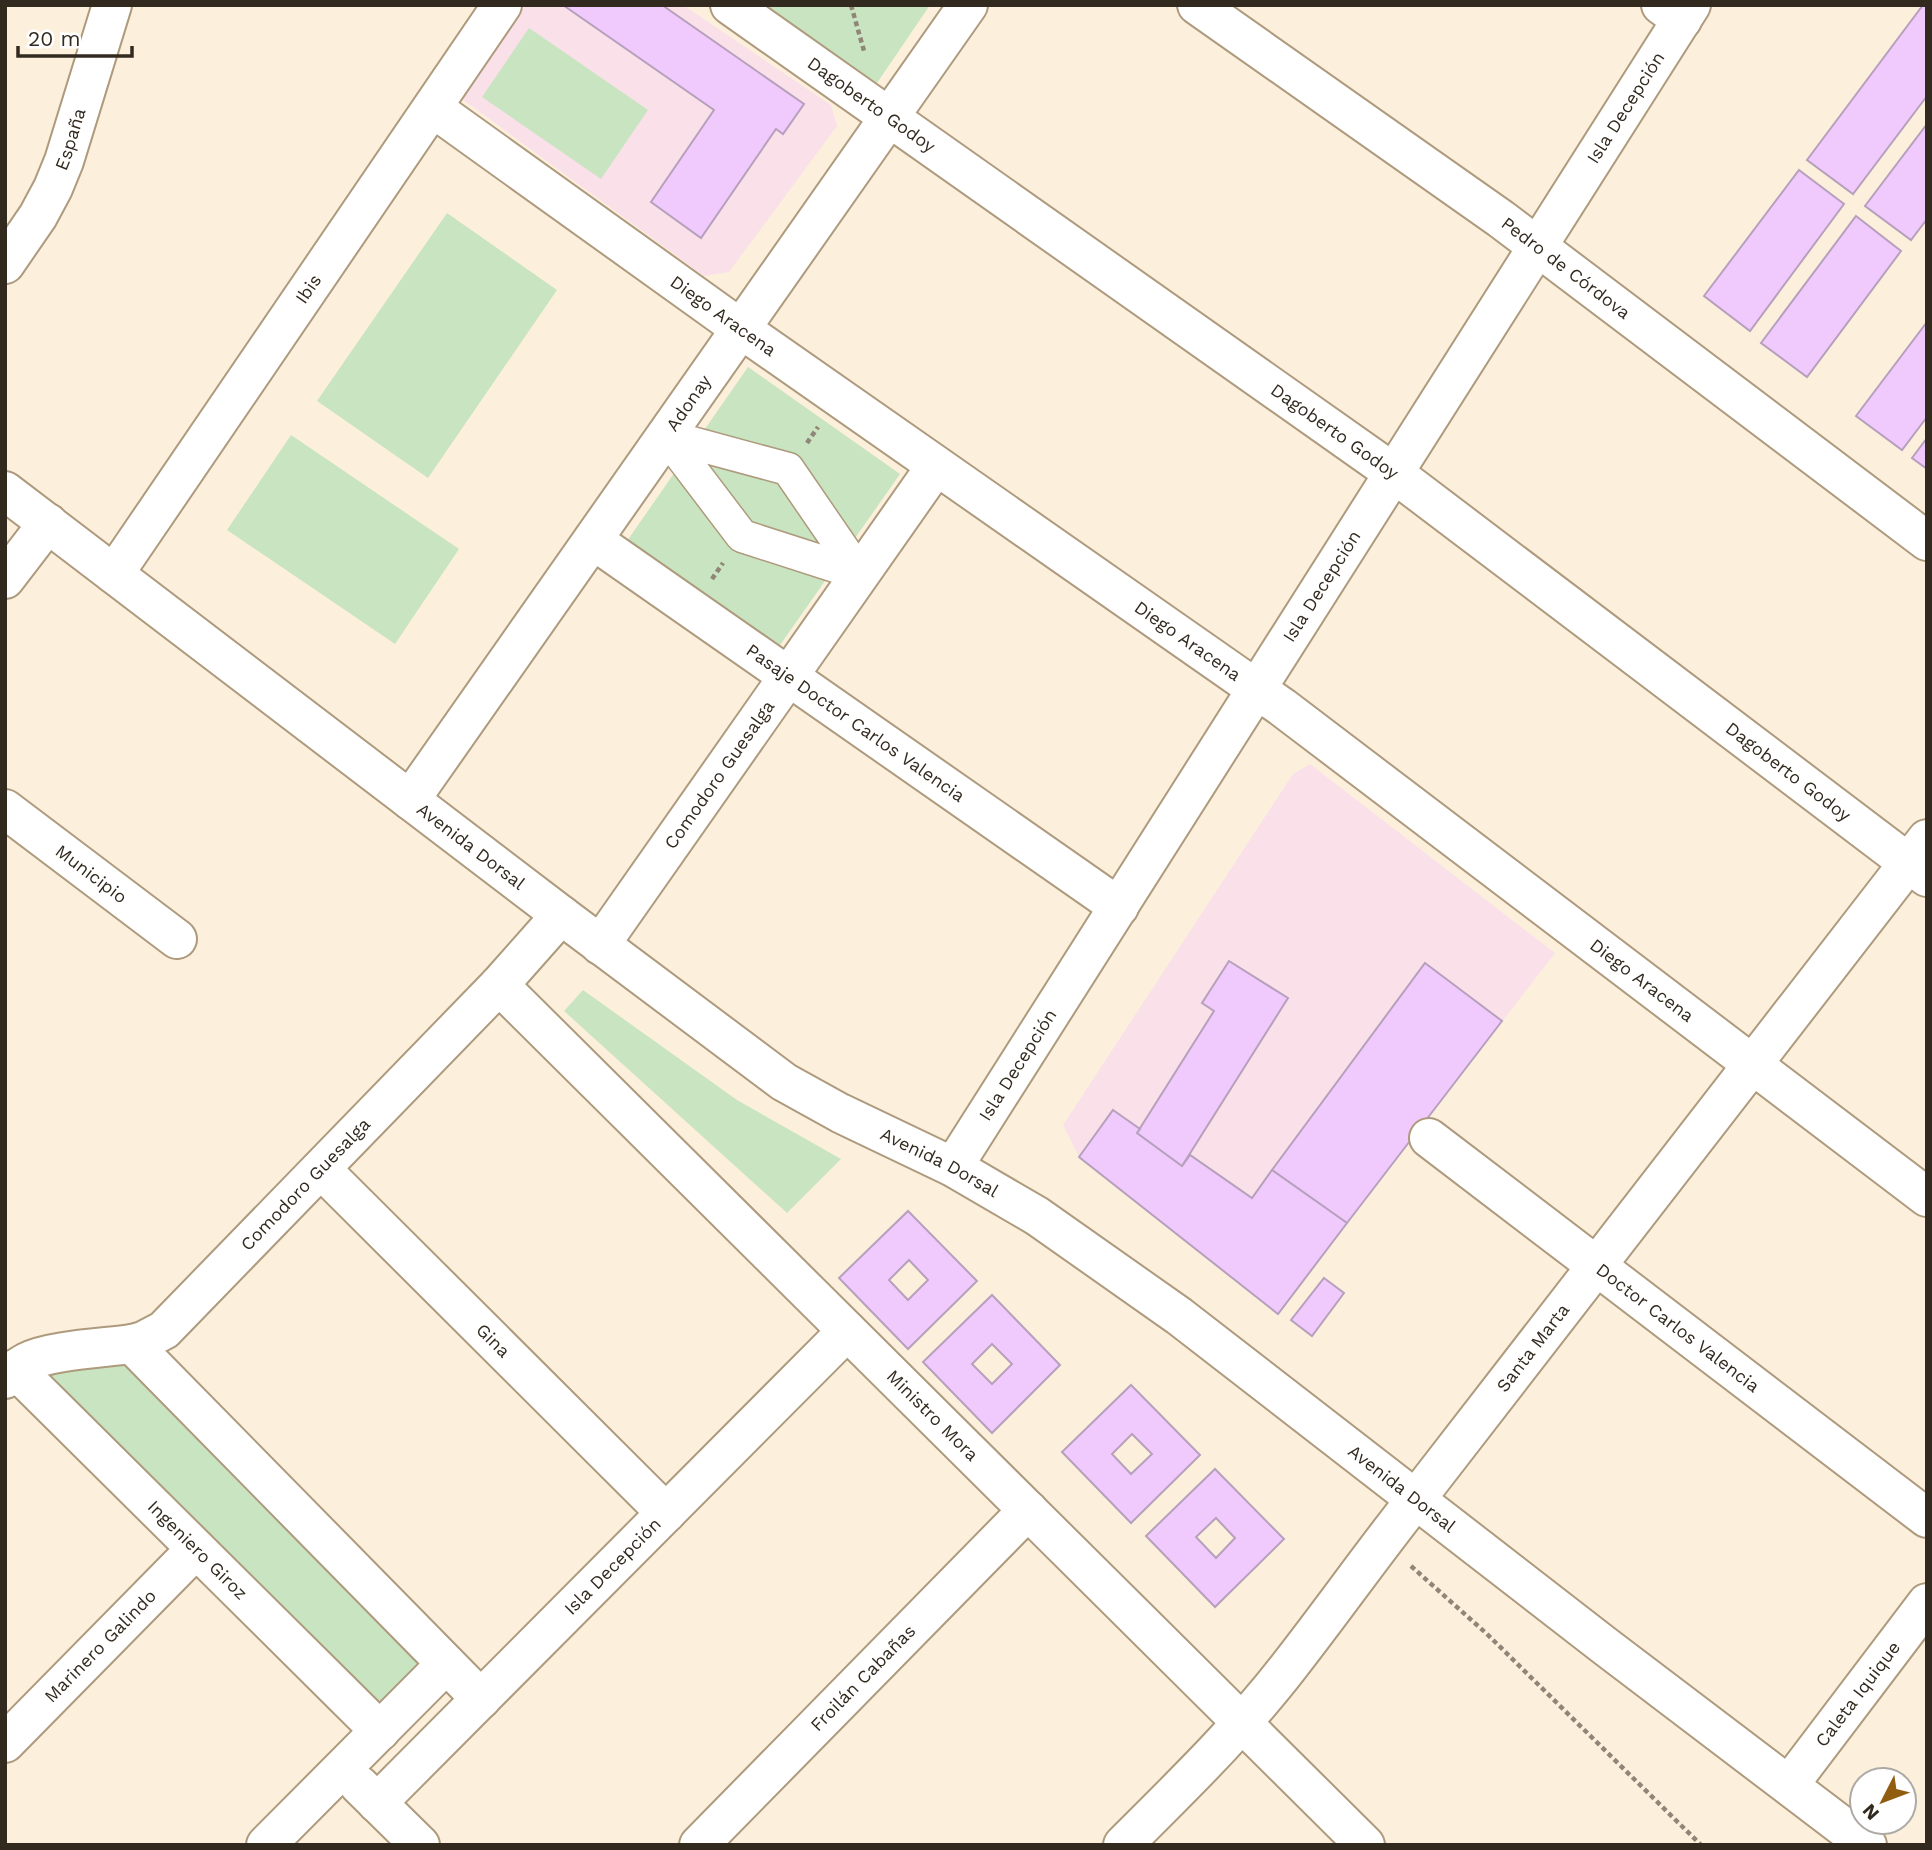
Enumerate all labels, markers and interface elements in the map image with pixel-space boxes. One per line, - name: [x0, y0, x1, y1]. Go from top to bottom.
- scale bar: [18, 14, 131, 58]
- text: 20 m: [28, 26, 80, 51]
- street label: Isla Decepción: [1582, 48, 1669, 167]
- street label: Dagoberto Godoy: [804, 52, 940, 157]
- street label: España: [50, 105, 90, 173]
- street label: Pedro de Córdova: [1498, 212, 1635, 323]
- street label: Ibis: [291, 270, 325, 307]
- street label: Diego Aracena: [666, 271, 780, 360]
- street label: Adonay: [661, 370, 716, 435]
- street label: Dagoberto Godoy: [1267, 379, 1404, 484]
- street label: Isla Decepción: [1278, 526, 1365, 646]
- street label: Diego Aracena: [1131, 596, 1245, 685]
- street label: Pasaje Doctor Carlos Valencia: [742, 639, 969, 806]
- street label: Comodoro Guesalga: [660, 696, 778, 853]
- street label: Dagoberto Godoy: [1722, 717, 1856, 826]
- street label: Avenida Dorsal: [413, 798, 530, 894]
- street label: Municipio: [52, 840, 131, 907]
- street label: Diego Aracena: [1586, 934, 1698, 1026]
- street label: Isla Decepción: [974, 1005, 1061, 1124]
- street label: Comodoro Guesalga: [236, 1113, 374, 1255]
- street label: Avenida Dorsal: [877, 1123, 1003, 1202]
- street label: Doctor Carlos Valencia: [1592, 1259, 1764, 1396]
- street label: Santa Marta: [1492, 1299, 1573, 1396]
- street label: Gina: [472, 1319, 515, 1361]
- street label: Ministro Mora: [883, 1365, 983, 1465]
- street label: Avenida Dorsal: [1344, 1440, 1461, 1537]
- street label: Ingeniero Giroz: [144, 1496, 252, 1604]
- street label: Isla Decepción: [560, 1513, 665, 1619]
- street label: Marinero Galindo: [40, 1585, 160, 1707]
- street label: Froilán Cabañas: [806, 1620, 919, 1735]
- street label: Caleta Iquique: [1811, 1637, 1904, 1751]
- north arrow: [1848, 1766, 1918, 1836]
- text: N: [1857, 1799, 1884, 1825]

